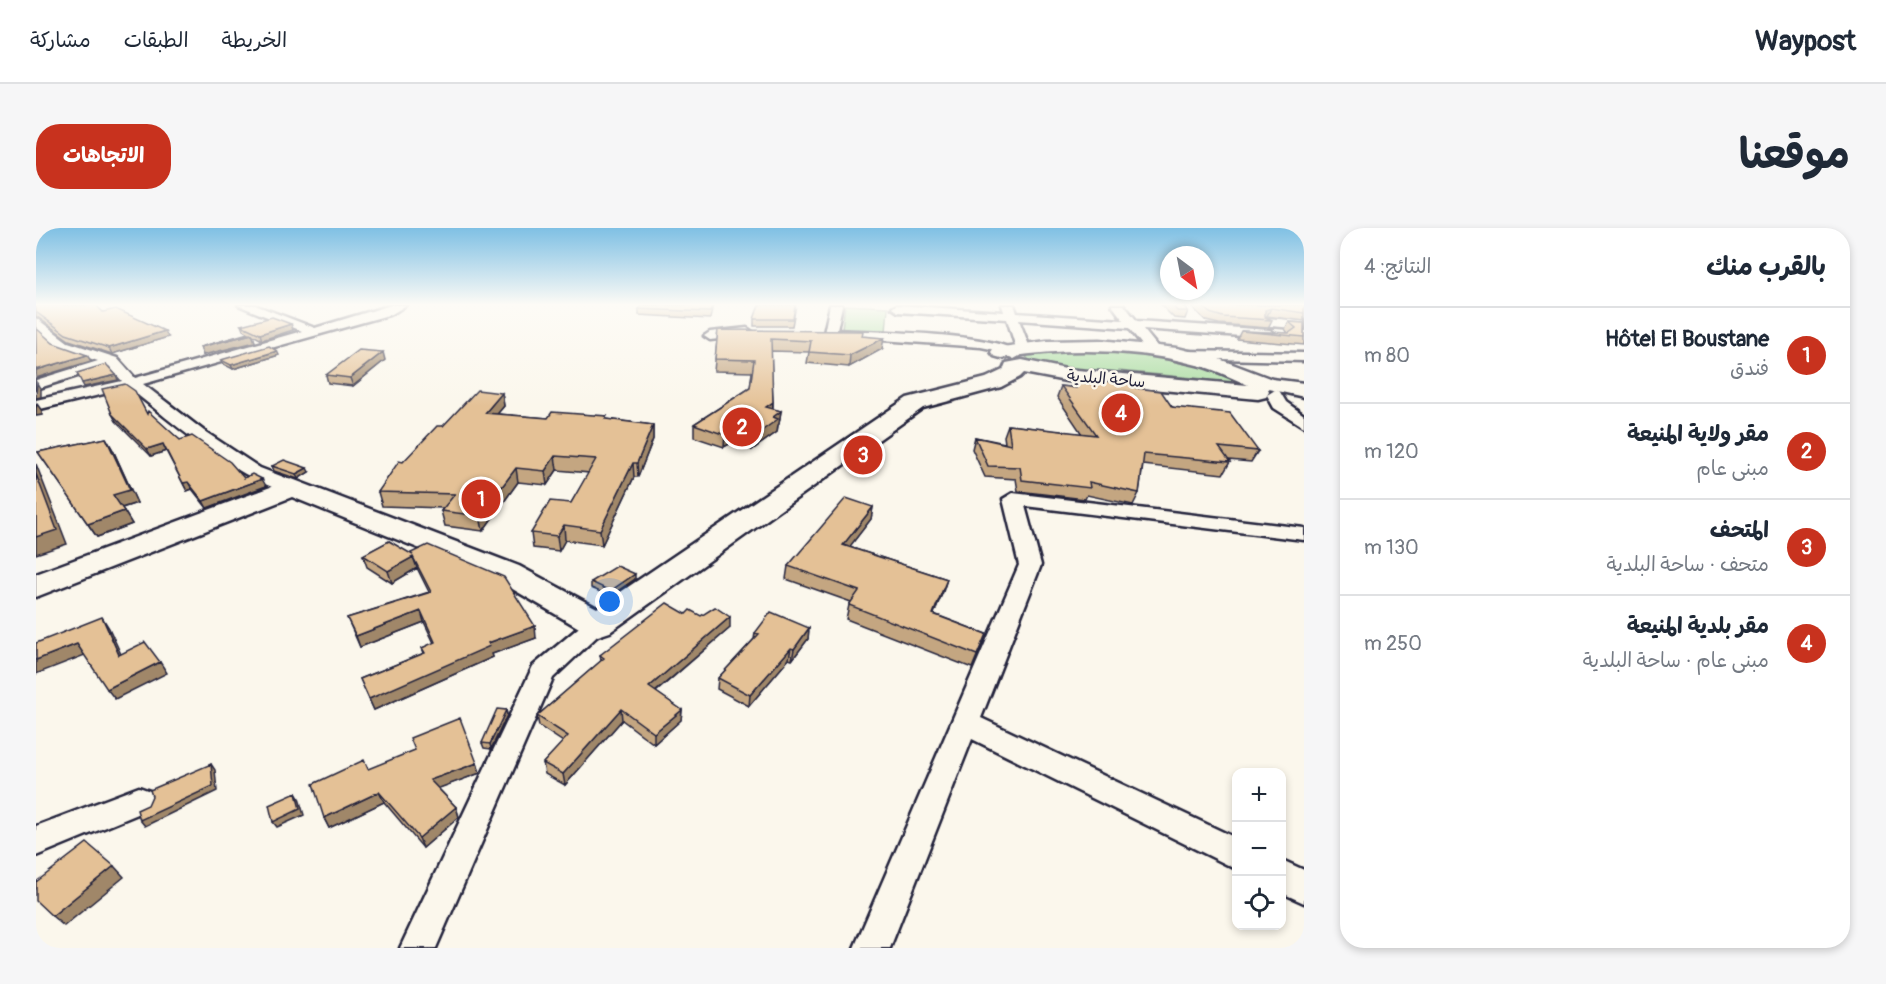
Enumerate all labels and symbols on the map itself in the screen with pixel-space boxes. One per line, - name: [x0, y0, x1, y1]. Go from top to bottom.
- north arrow: [1160, 246, 1214, 300]
- street label: ساحة البلدية: [1066, 366, 1146, 392]
- pin: 4: [1102, 390, 1140, 435]
- pin: 2: [722, 404, 762, 450]
- pin: 3: [844, 432, 882, 478]
- pin: 1: [462, 476, 500, 522]
- your location: [595, 587, 624, 616]

